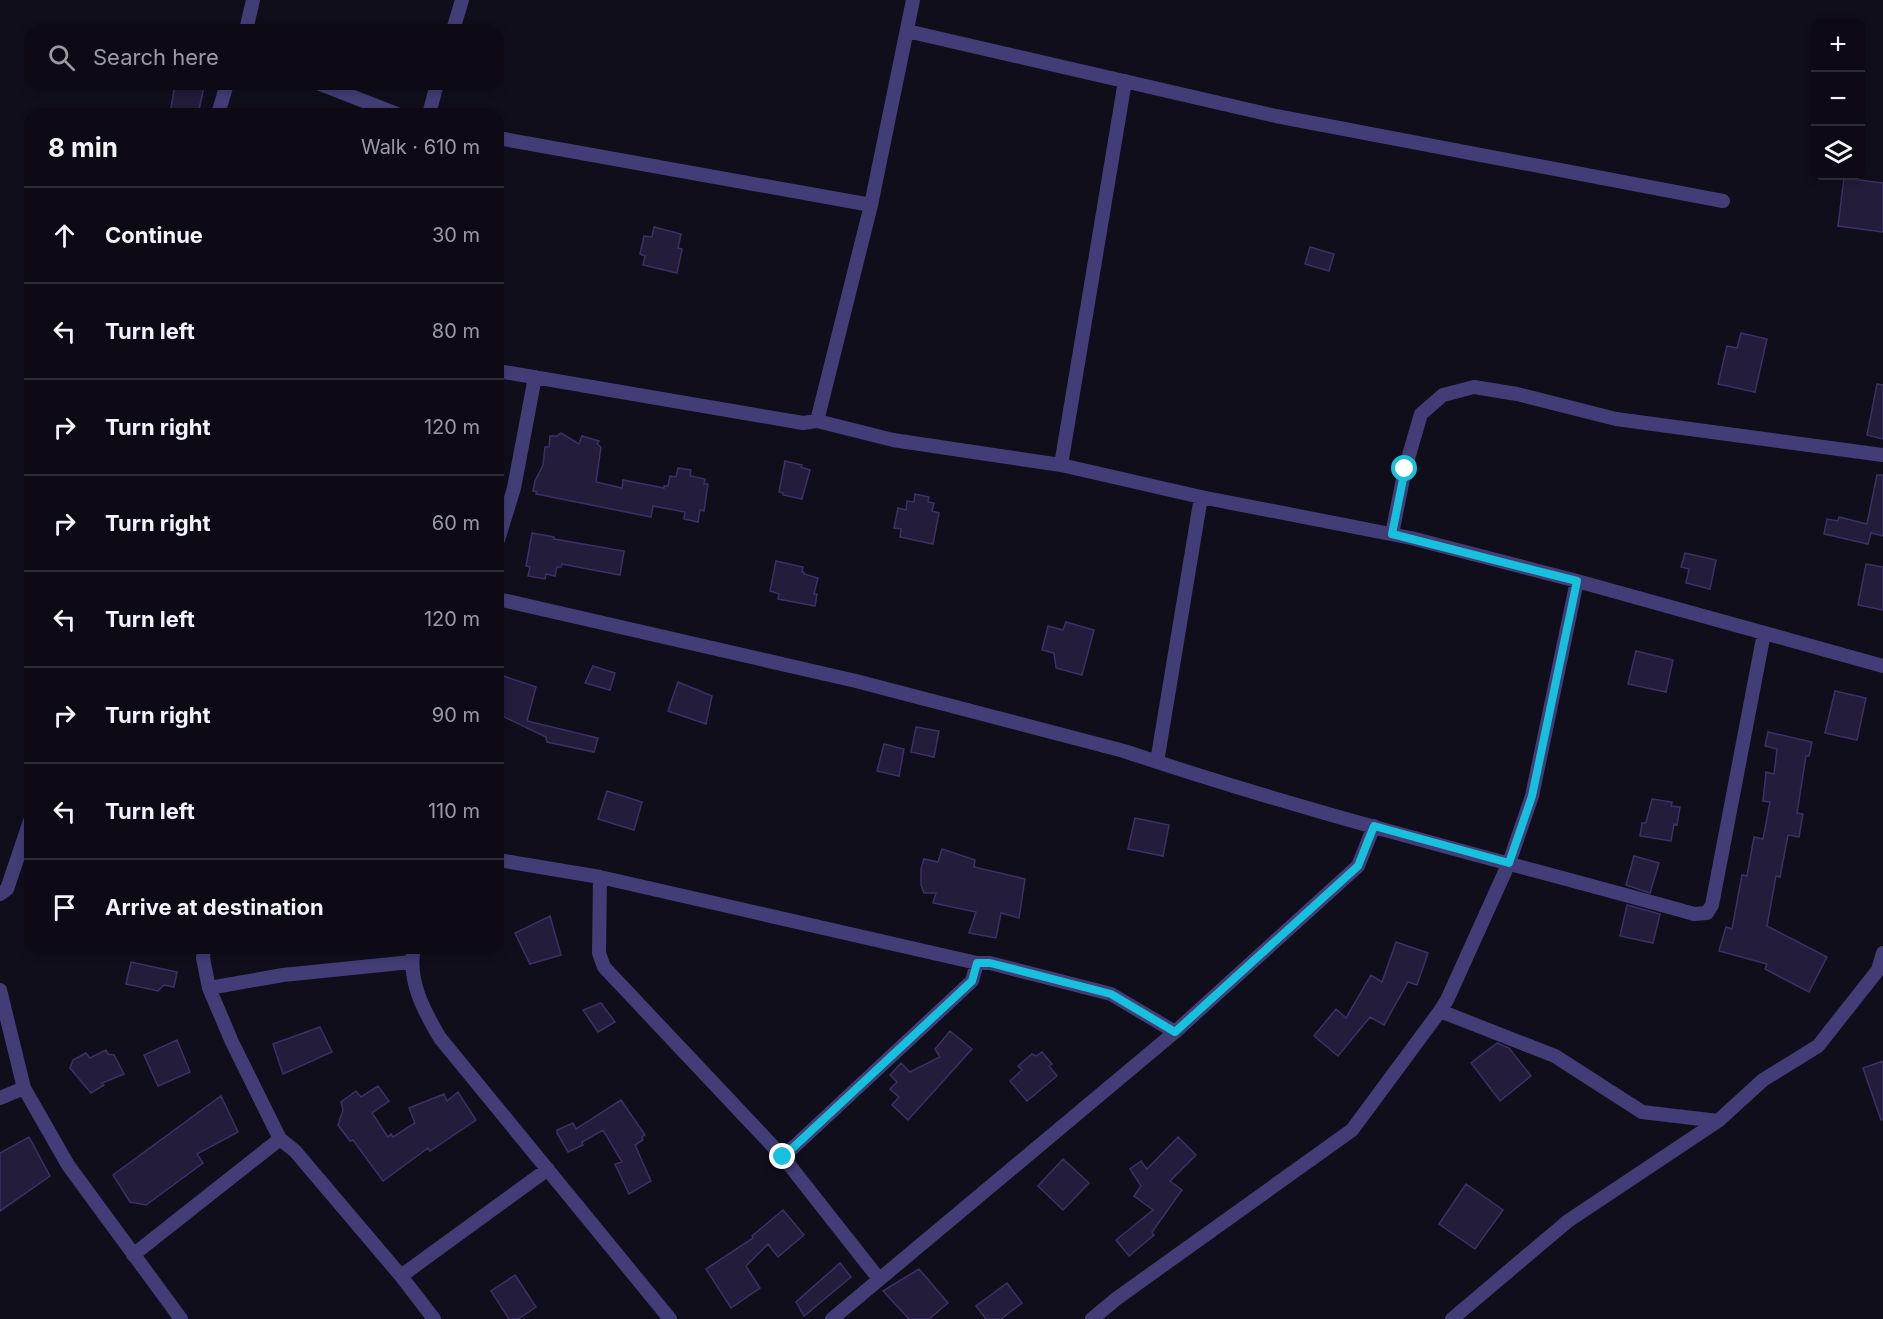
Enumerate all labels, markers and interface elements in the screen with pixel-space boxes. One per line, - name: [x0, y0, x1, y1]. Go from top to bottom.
- map controls: [1811, 18, 1865, 180]
- button: +: [1811, 18, 1865, 72]
- search box: [24, 24, 504, 90]
- icon: search: [45, 41, 78, 74]
- text: Search here: [93, 44, 219, 70]
- button: −: [1811, 72, 1865, 126]
- button: layers: [1811, 126, 1865, 180]
- text: 8 min: [48, 132, 118, 163]
- text: Walk · 610 m: [361, 135, 480, 159]
- icon: ahead: [48, 219, 81, 252]
- text: Continue: [105, 222, 203, 248]
- text: 30 m: [432, 223, 480, 247]
- icon: left: [48, 315, 81, 348]
- text: Turn left: [105, 318, 195, 344]
- text: 80 m: [432, 319, 480, 343]
- icon: right: [48, 411, 81, 444]
- text: Turn right: [105, 414, 211, 440]
- text: 120 m: [424, 415, 480, 439]
- route start: [1391, 455, 1417, 481]
- icon: right: [48, 507, 81, 540]
- text: Turn right: [105, 510, 211, 536]
- text: 60 m: [432, 511, 480, 535]
- icon: left: [48, 603, 81, 636]
- text: Turn left: [105, 606, 195, 632]
- text: 120 m: [424, 607, 480, 631]
- icon: right: [48, 699, 81, 732]
- text: Turn right: [105, 702, 211, 728]
- text: 90 m: [432, 703, 480, 727]
- icon: left: [48, 795, 81, 828]
- text: Turn left: [105, 798, 195, 824]
- text: 110 m: [428, 799, 480, 823]
- icon: arrive: [48, 891, 81, 924]
- text: Arrive at destination: [105, 894, 324, 920]
- route end: [769, 1143, 795, 1169]

